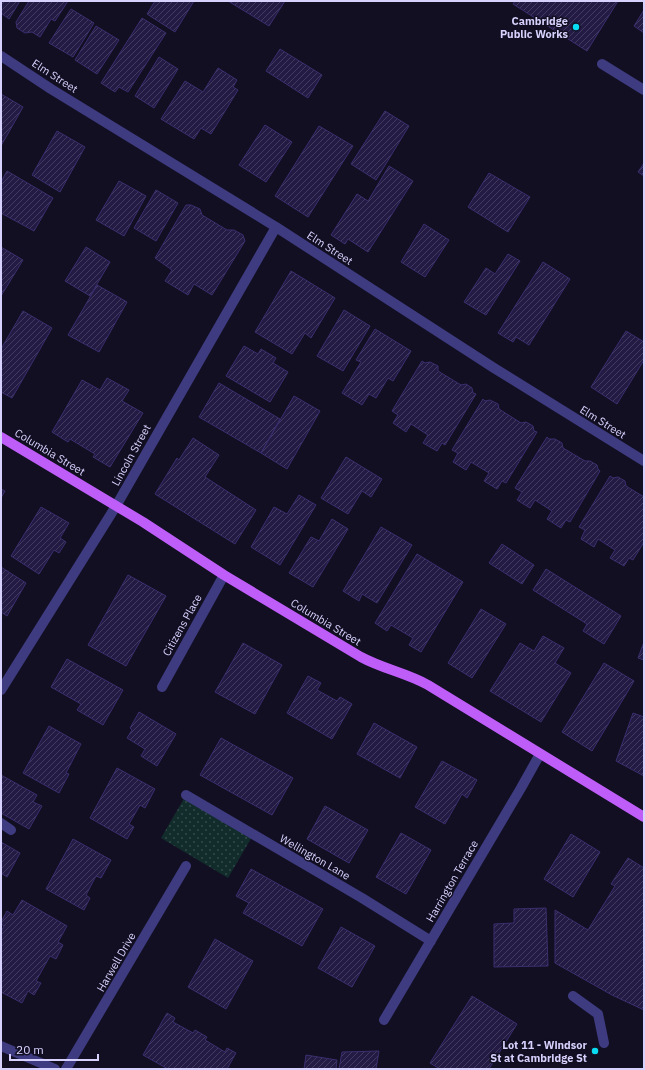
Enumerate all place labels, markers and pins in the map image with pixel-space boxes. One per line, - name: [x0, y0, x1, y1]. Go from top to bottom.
- place label: Cambridge Public Works: [500, 14, 568, 41]
- marker: Cambridge Public Works: [571, 22, 581, 32]
- place label: Lot 11 - Windsor St at Cambridge St: [490, 1038, 588, 1065]
- marker: Lot 11 - Windsor St at Cambridge St: [590, 1046, 600, 1056]

